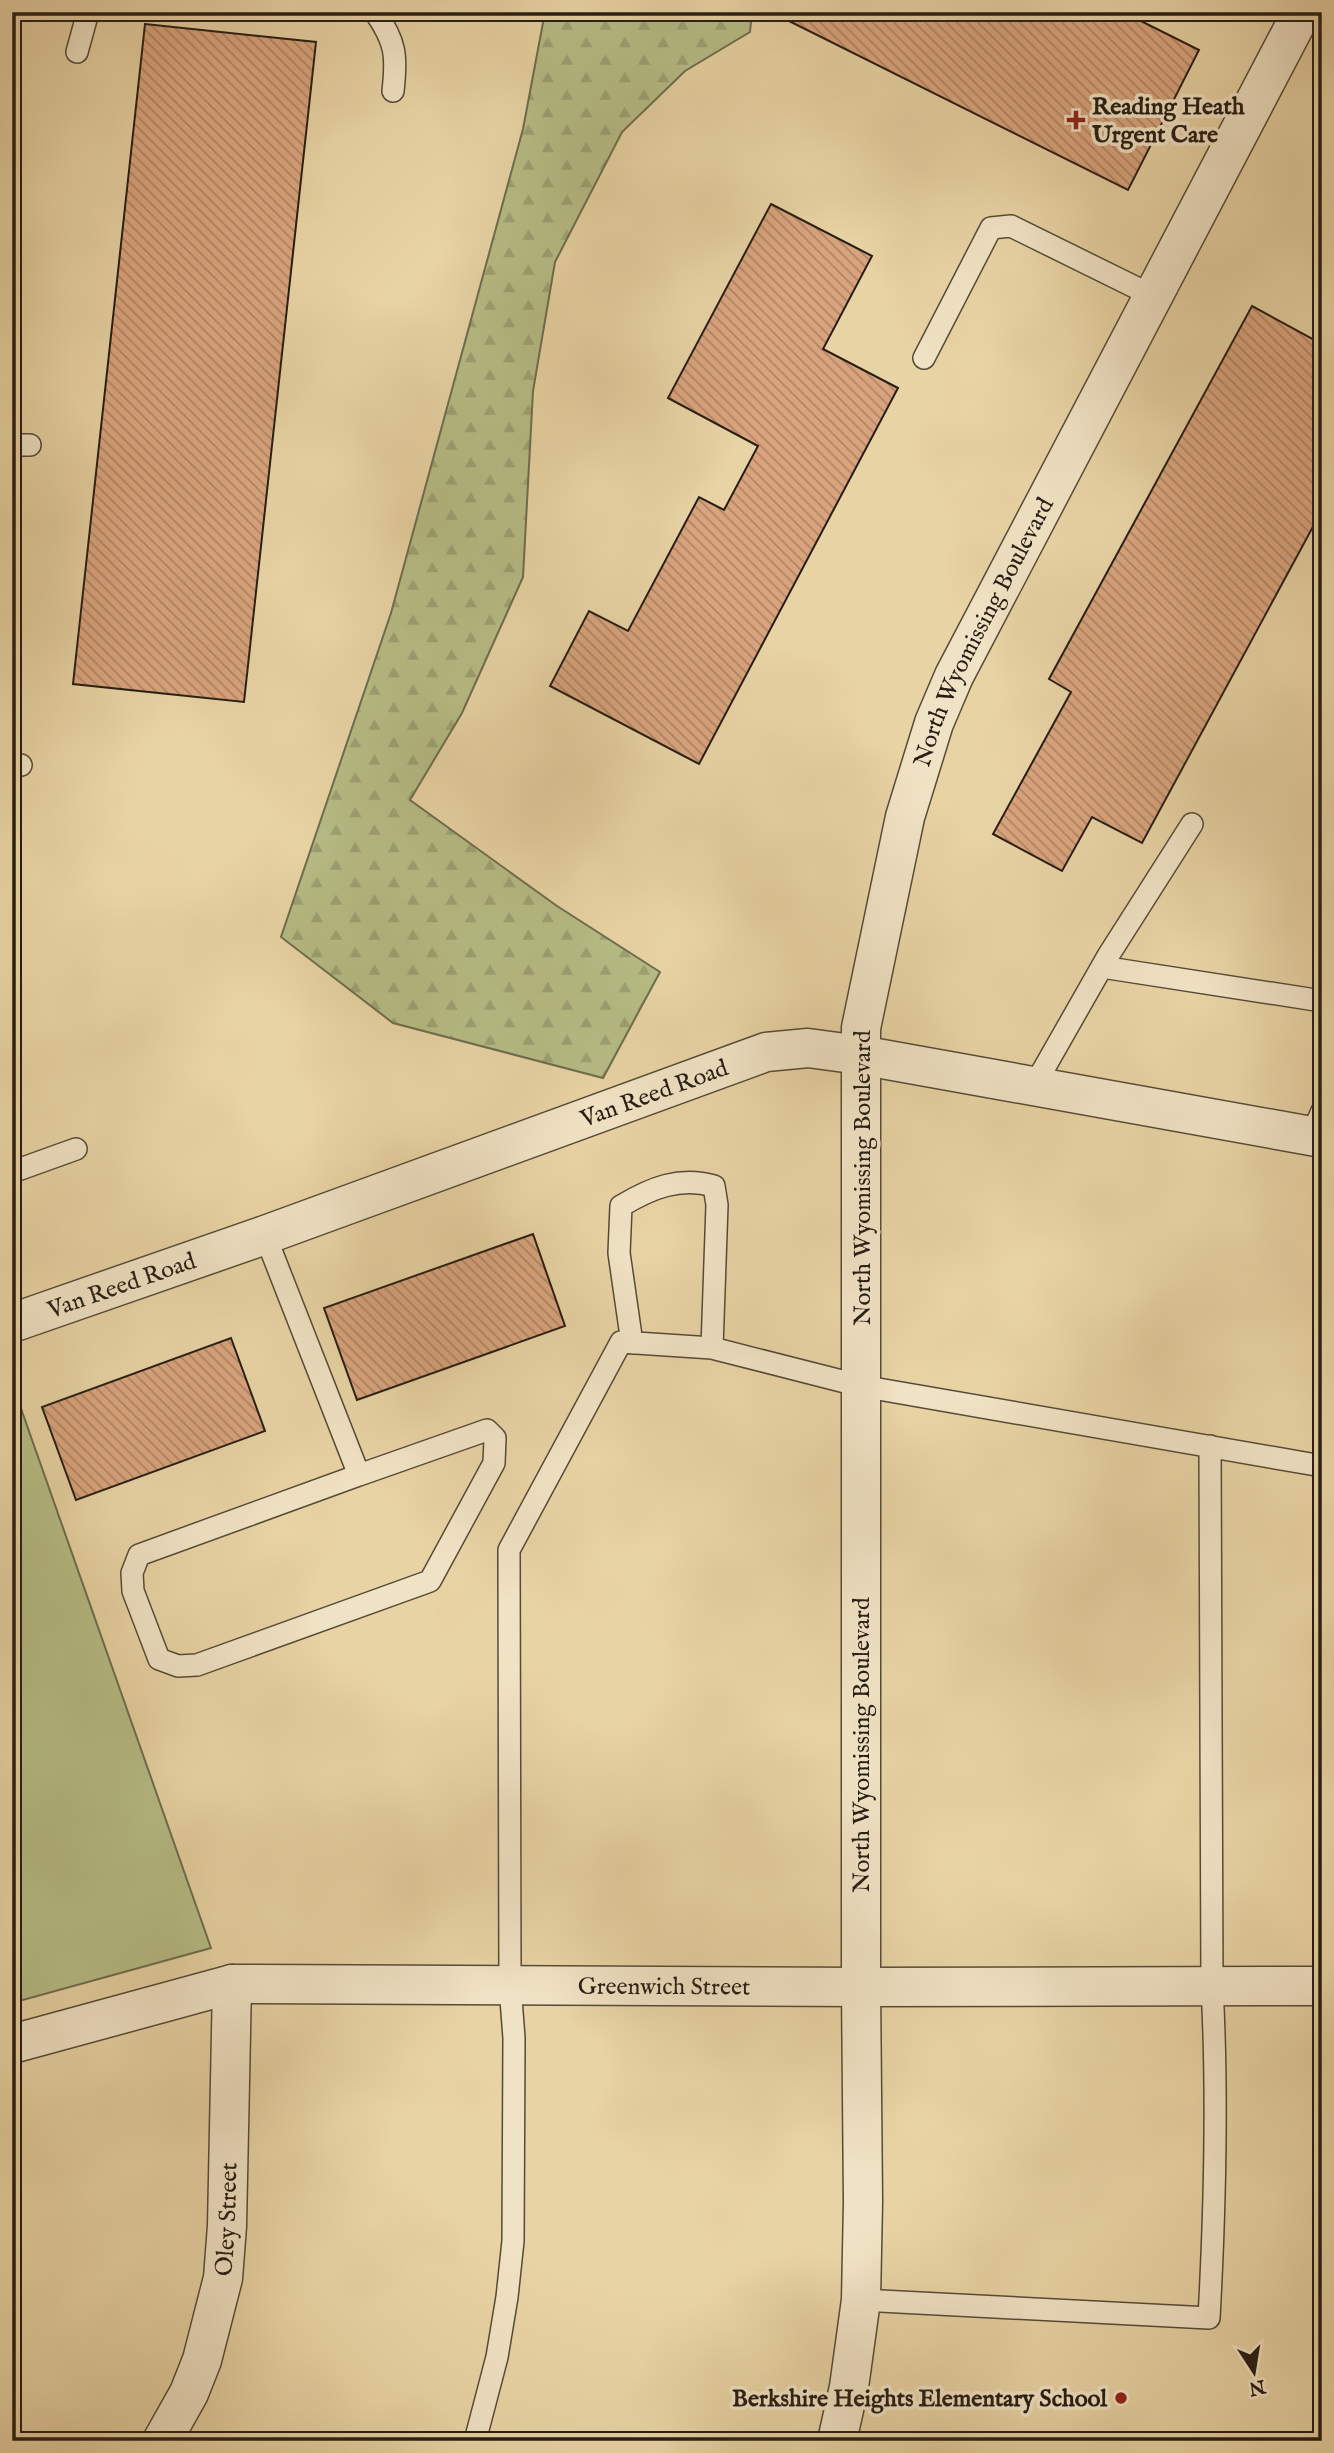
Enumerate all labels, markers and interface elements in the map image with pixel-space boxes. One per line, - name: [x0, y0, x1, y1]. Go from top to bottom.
- place label: Reading Heath Urgent Care: [1091, 92, 1245, 151]
- marker: Reading Heath Urgent Care: [1066, 110, 1086, 130]
- street label: North Wyomissing Boulevard: [907, 493, 1062, 771]
- street label: North Wyomissing Boulevard: [848, 1030, 879, 1326]
- street label: Van Reed Road: [575, 1053, 733, 1136]
- street label: Van Reed Road: [43, 1246, 201, 1327]
- street label: North Wyomissing Boulevard: [847, 1597, 878, 1893]
- street label: Greenwich Street: [578, 1972, 750, 2003]
- street label: Oley Street: [209, 2162, 245, 2278]
- north arrow: [1218, 2338, 1288, 2408]
- text: N: [1246, 2373, 1269, 2400]
- place label: Berkshire Heights Elementary School: [732, 2384, 1107, 2415]
- marker: Berkshire Heights Elementary School: [1113, 2390, 1129, 2406]

